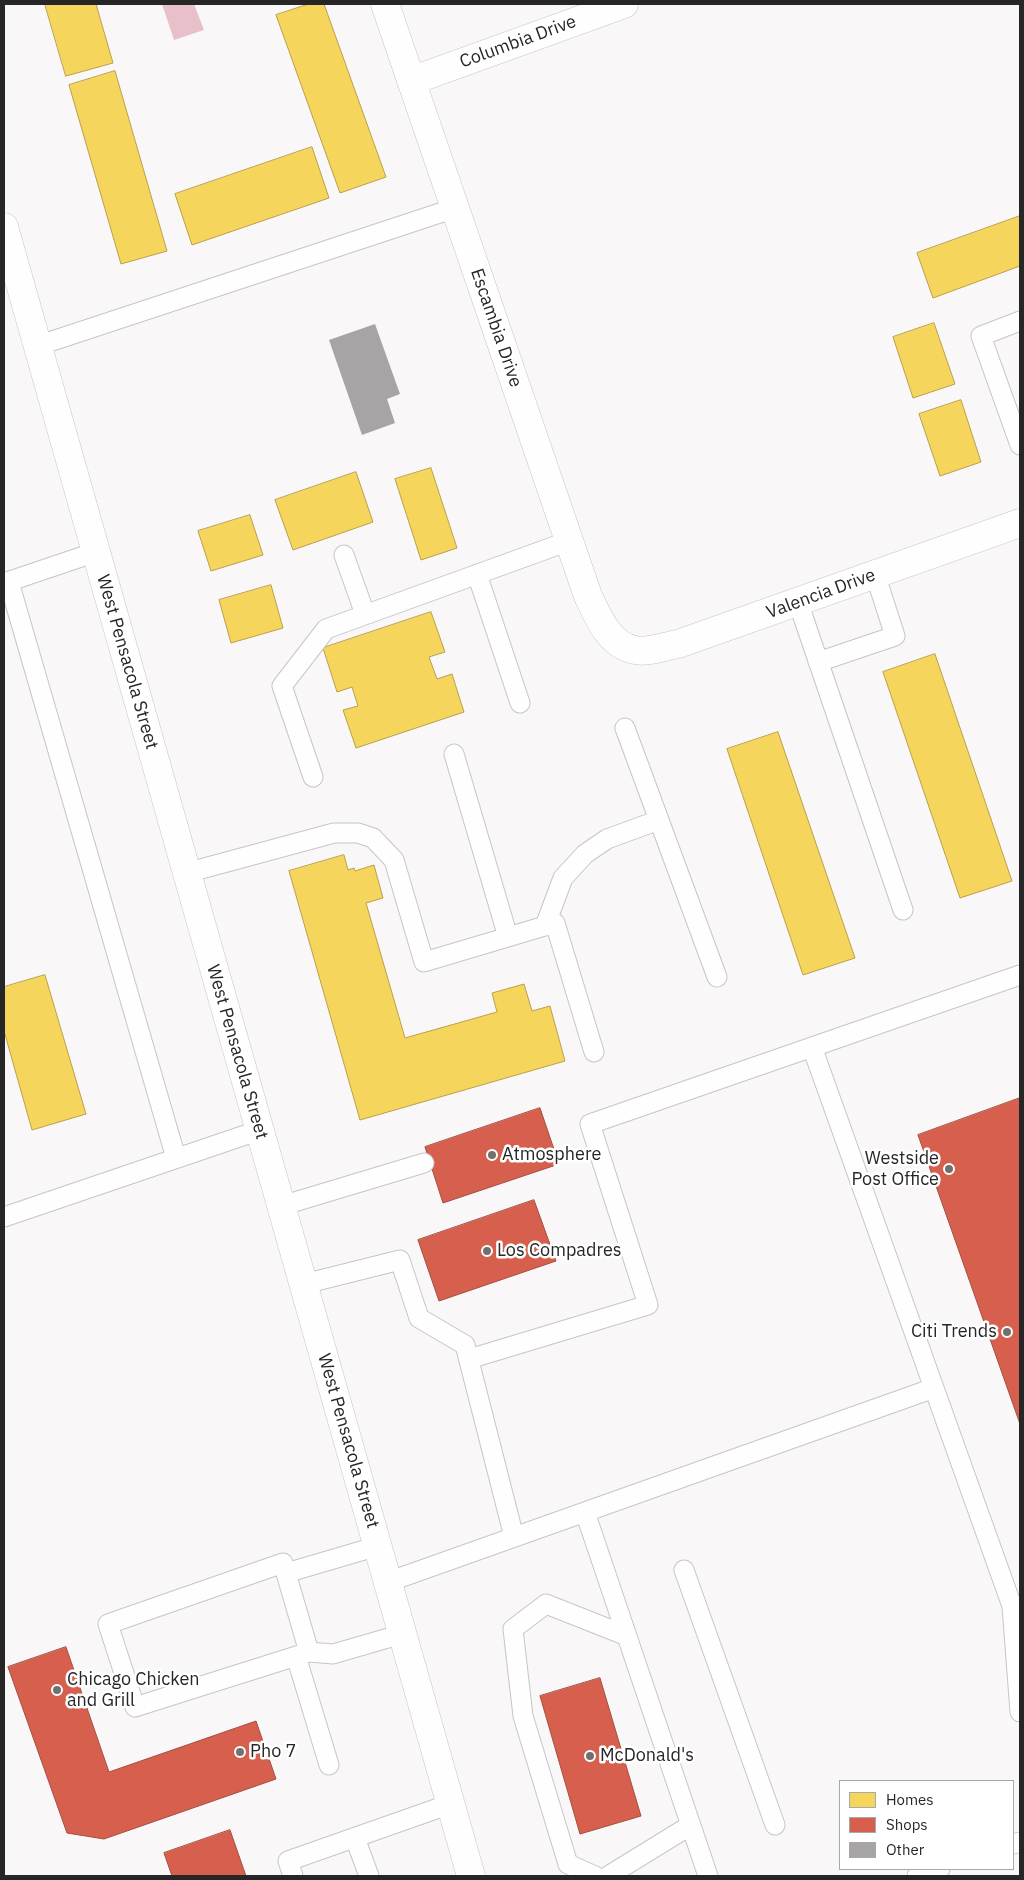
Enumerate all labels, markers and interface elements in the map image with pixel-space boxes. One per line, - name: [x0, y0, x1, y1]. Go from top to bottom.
- street label: Columbia Drive: [457, 11, 579, 73]
- street label: Escambia Drive: [466, 266, 526, 390]
- street label: Valencia Drive: [764, 564, 878, 624]
- street label: West Pensacola Street: [92, 572, 162, 752]
- street label: West Pensacola Street: [202, 962, 272, 1142]
- place label: Atmosphere: [502, 1144, 601, 1166]
- place label: Westside Post Office: [852, 1148, 939, 1190]
- marker: Atmosphere: [486, 1149, 498, 1161]
- marker: Westside Post Office: [943, 1163, 955, 1175]
- place label: Los Compadres: [497, 1240, 622, 1262]
- marker: Los Compadres: [481, 1245, 493, 1257]
- place label: Citi Trends: [911, 1321, 997, 1343]
- marker: Citi Trends: [1001, 1326, 1013, 1338]
- street label: West Pensacola Street: [313, 1351, 383, 1531]
- place label: Chicago Chicken and Grill: [67, 1669, 200, 1712]
- marker: Chicago Chicken and Grill: [51, 1684, 63, 1696]
- place label: Pho 7: [250, 1741, 296, 1763]
- place label: McDonald's: [600, 1745, 694, 1767]
- marker: Pho 7: [234, 1746, 246, 1758]
- marker: McDonald's: [584, 1750, 596, 1762]
- legend: [839, 1780, 1014, 1870]
- text: Homes: [886, 1790, 934, 1809]
- text: Shops: [886, 1815, 928, 1834]
- text: Other: [886, 1840, 924, 1859]

